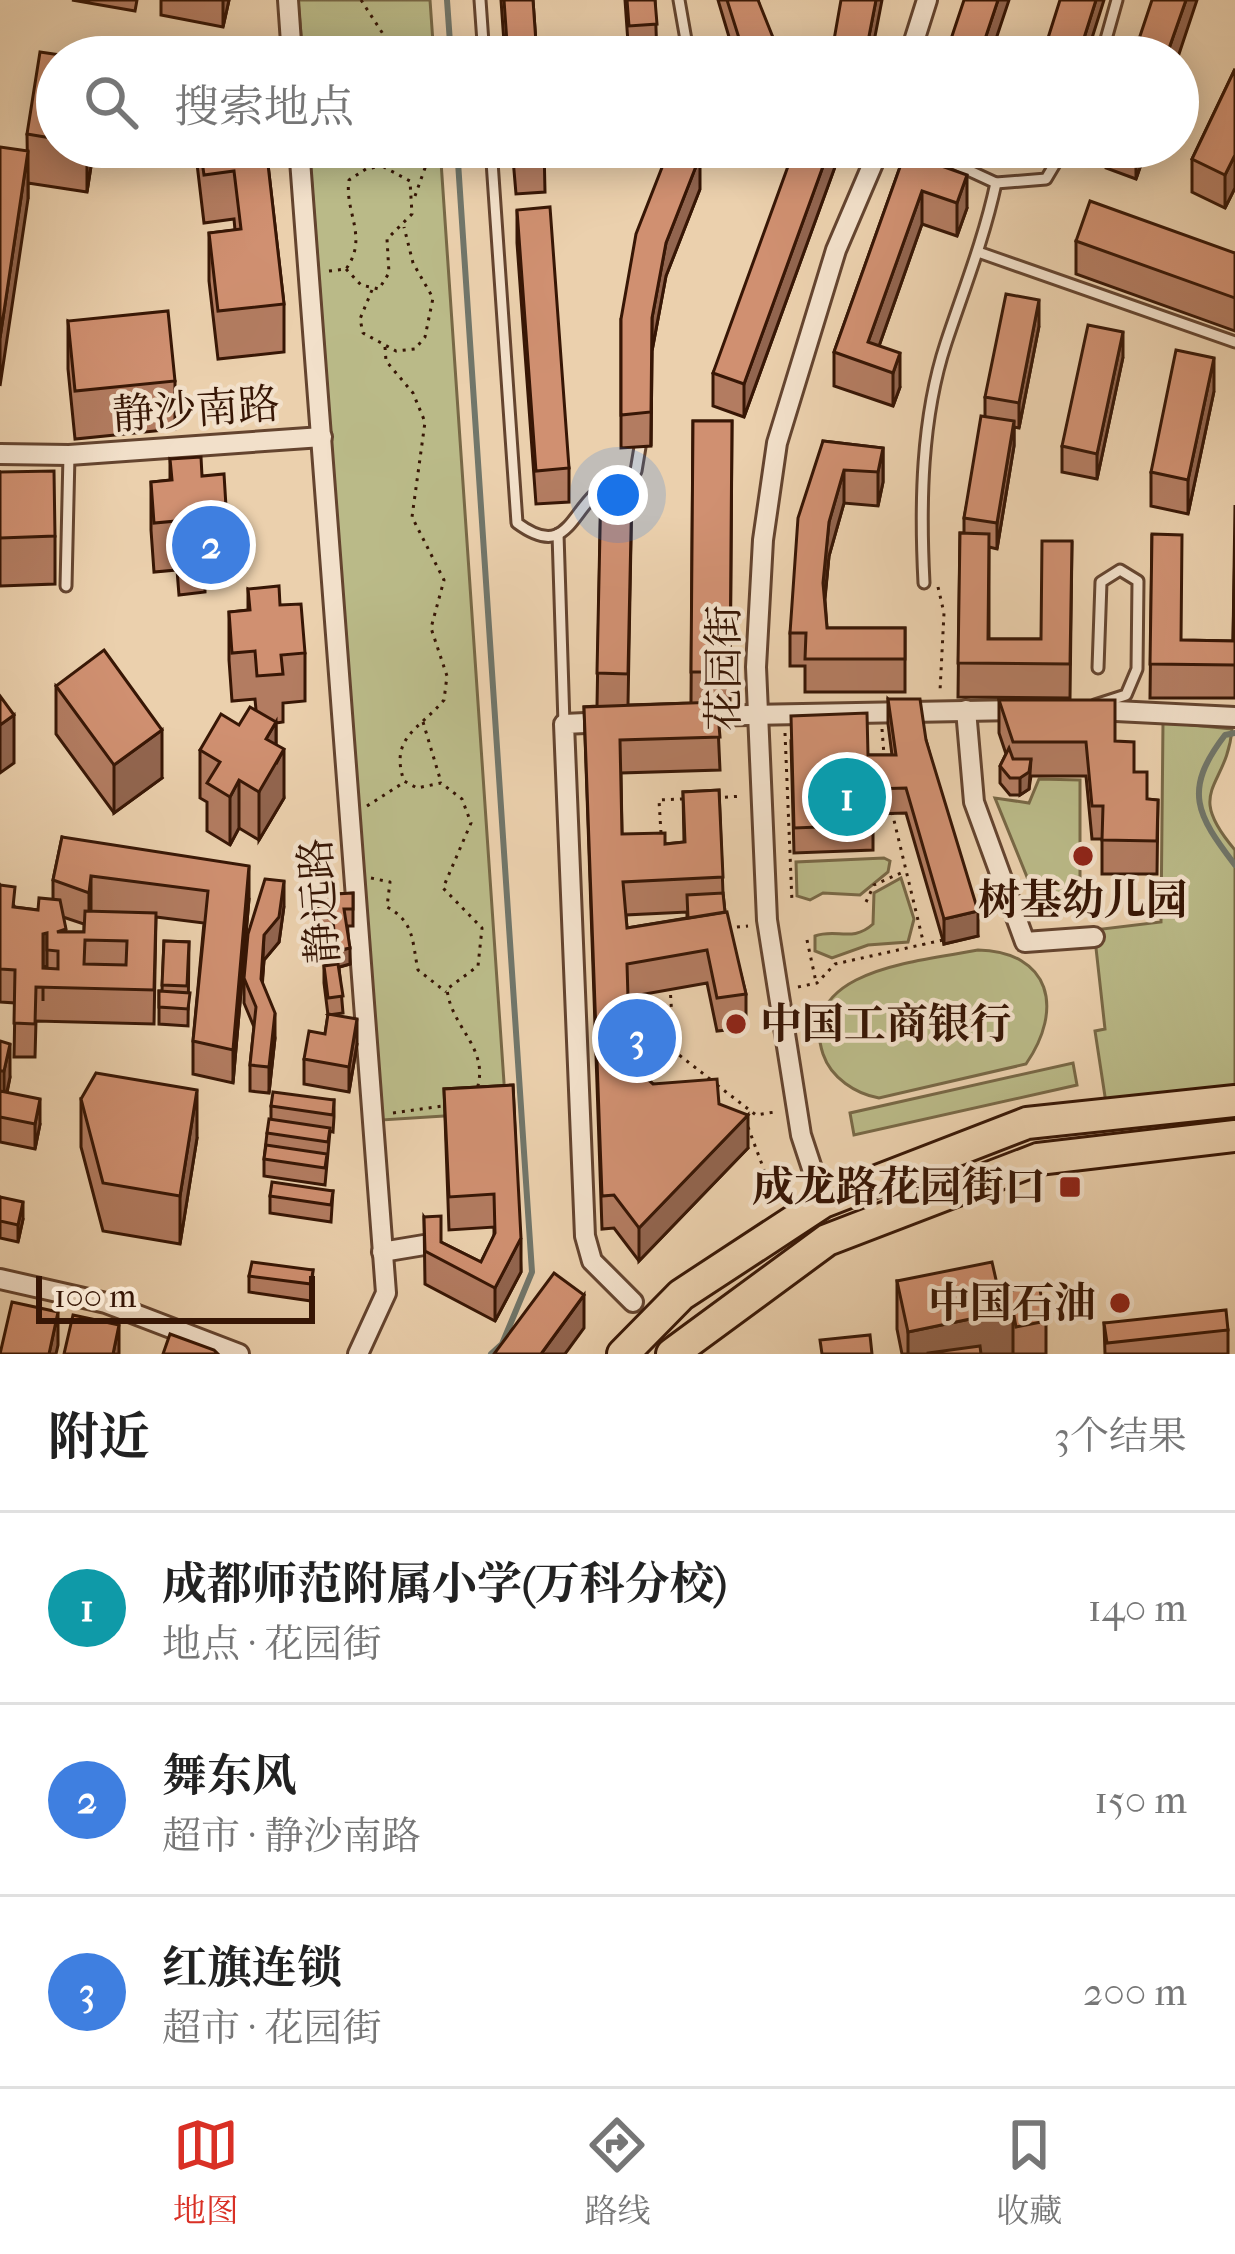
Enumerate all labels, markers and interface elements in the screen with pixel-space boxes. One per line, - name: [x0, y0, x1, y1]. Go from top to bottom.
- search box: [36, 36, 1199, 168]
- icon: search: [78, 69, 144, 135]
- text: 搜索地点: [174, 81, 354, 134]
- street label: 静沙南路: [110, 380, 282, 440]
- your location: [588, 465, 648, 525]
- pin: 2: [172, 500, 250, 590]
- street label: 花园街: [700, 605, 749, 731]
- pin: 1: [808, 752, 886, 842]
- street label: 静远路: [291, 836, 349, 966]
- marker: 树基幼儿园: [1070, 843, 1096, 869]
- place label: 树基幼儿园: [978, 876, 1188, 925]
- pin: 3: [598, 993, 676, 1083]
- place label: 中国工商银行: [760, 1000, 1012, 1049]
- marker: 中国工商银行: [723, 1011, 749, 1037]
- place label: 成龙路花园街口: [752, 1163, 1046, 1212]
- marker: 成龙路花园街口: [1057, 1174, 1083, 1200]
- scale bar: [36, 1270, 315, 1323]
- text: 100 m: [54, 1277, 137, 1316]
- place label: 中国石油: [928, 1279, 1096, 1328]
- marker: 中国石油: [1107, 1290, 1133, 1316]
- text: 附近: [48, 1407, 150, 1467]
- text: 3个结果: [1054, 1413, 1187, 1459]
- text: 成都师范附属小学(万科分校): [162, 1558, 727, 1611]
- text: 1: [80, 1585, 94, 1631]
- text: 140 m: [1088, 1585, 1187, 1631]
- text: 地点 · 花园街: [162, 1621, 382, 1667]
- text: 舞东风: [162, 1750, 297, 1803]
- text: 2: [77, 1777, 97, 1823]
- text: 150 m: [1094, 1777, 1187, 1823]
- text: 超市 · 静沙南路: [162, 1813, 421, 1859]
- text: 红旗连锁: [162, 1942, 342, 1995]
- text: 3: [79, 1969, 95, 2015]
- text: 200 m: [1083, 1969, 1187, 2015]
- text: 超市 · 花园街: [162, 2005, 382, 2051]
- tab: 地图: [173, 2112, 239, 2231]
- tab: 路线: [584, 2112, 650, 2231]
- tab: 收藏: [996, 2112, 1062, 2231]

